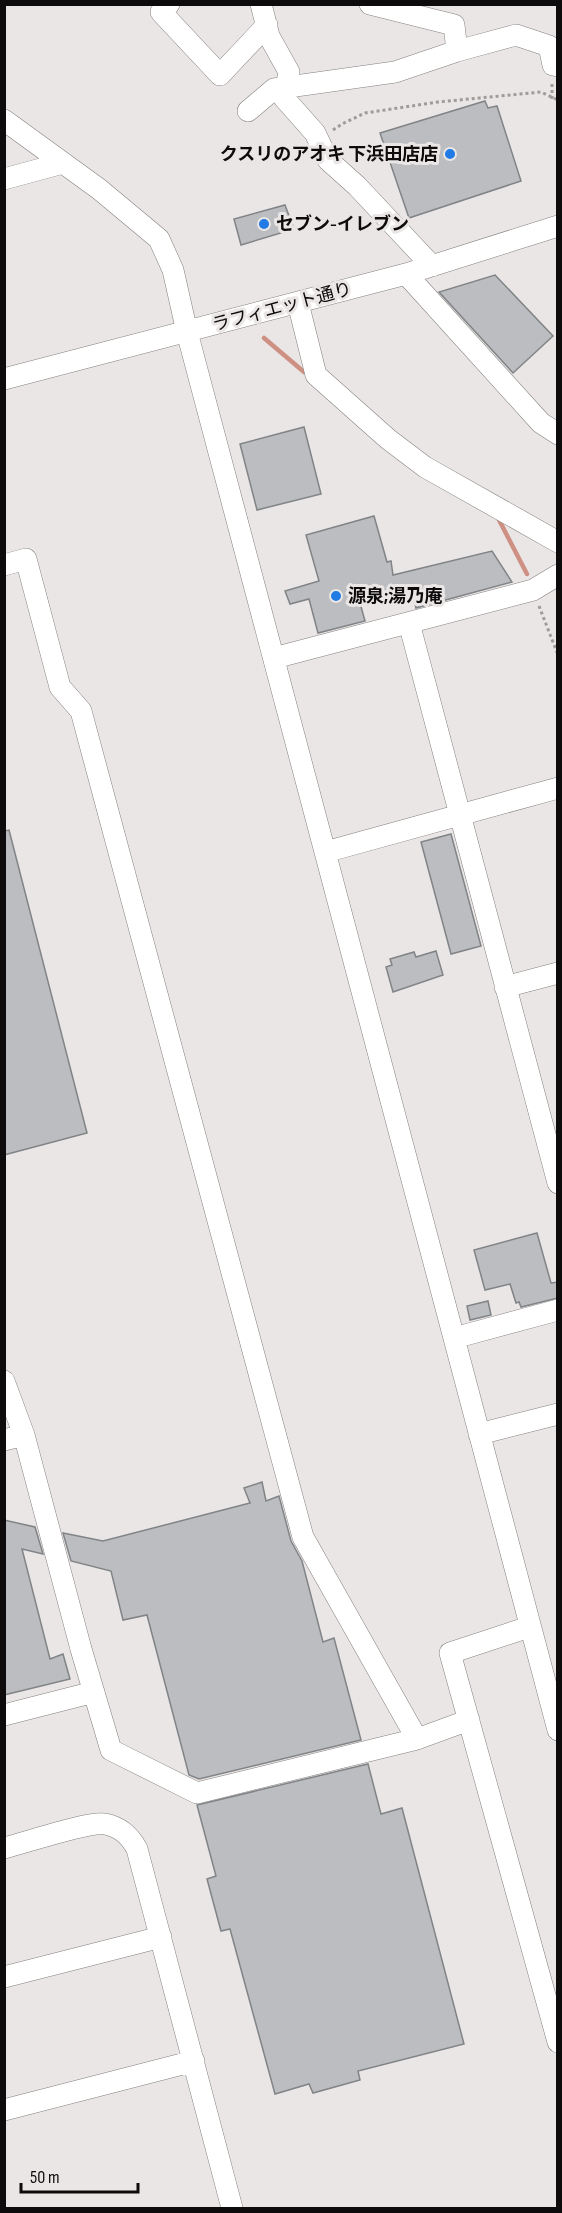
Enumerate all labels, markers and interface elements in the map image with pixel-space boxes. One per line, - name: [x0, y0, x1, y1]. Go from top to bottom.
- place label: クスリのアオキ 下浜田店店: [220, 144, 438, 165]
- marker: クスリのアオキ 下浜田店店: [443, 147, 457, 161]
- place label: セブン-イレブン: [276, 214, 409, 235]
- marker: セブン-イレブン: [257, 217, 271, 231]
- street label: ラフィエット通り: [210, 278, 354, 336]
- place label: 源泉;湯乃庵: [348, 586, 442, 607]
- marker: 源泉;湯乃庵: [329, 589, 343, 603]
- scale bar: [21, 2156, 138, 2194]
- text: 50 m: [30, 2167, 60, 2188]

